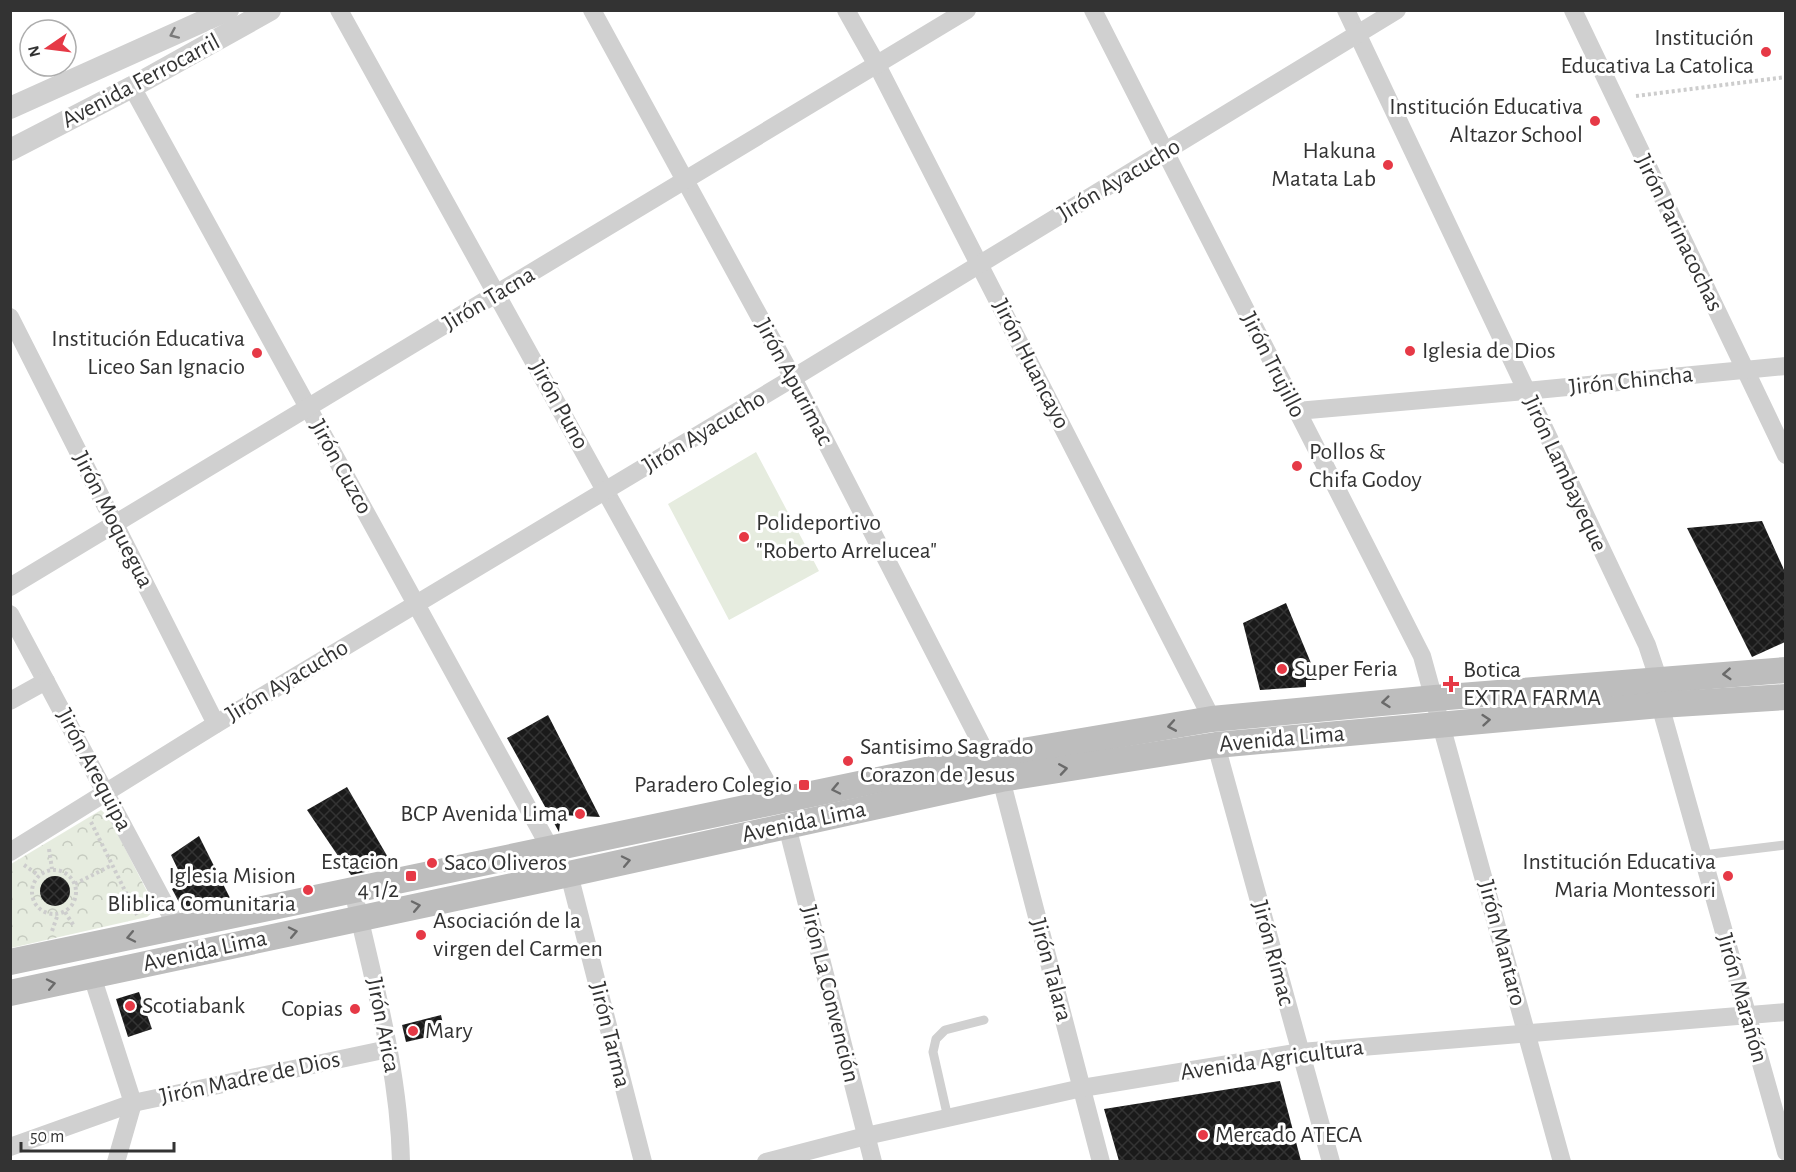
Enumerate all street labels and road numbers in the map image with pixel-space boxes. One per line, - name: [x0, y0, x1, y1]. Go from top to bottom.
- street label: Avenida Ferrocarril: [58, 29, 224, 133]
- street label: Jirón Ayacucho: [1054, 134, 1184, 226]
- street label: Jirón Parinacochas: [1631, 151, 1727, 315]
- street label: Jirón Tacna: [439, 262, 539, 336]
- street label: Jirón Huancayo: [988, 295, 1074, 433]
- street label: Jirón Trujillo: [1236, 308, 1310, 422]
- street label: Jirón Apurimac: [751, 315, 837, 449]
- street label: Jirón Puno: [525, 357, 593, 453]
- street label: Jirón Chincha: [1568, 363, 1694, 399]
- street label: Jirón Ayacucho: [639, 386, 769, 478]
- street label: Jirón Lambayeque: [1519, 393, 1611, 555]
- street label: Jirón Cuzco: [305, 416, 377, 518]
- street label: Jirón Moquegua: [68, 448, 158, 592]
- street label: Jirón Ayacucho: [222, 635, 352, 727]
- street label: Jirón Arequipa: [52, 705, 136, 835]
- street label: Avenida Lima: [1218, 722, 1346, 756]
- street label: Avenida Lima: [740, 797, 868, 847]
- street label: Jirón Mantaro: [1474, 878, 1530, 1008]
- street label: Jirón Rímac: [1247, 898, 1299, 1008]
- street label: Jirón La Convención: [796, 903, 864, 1085]
- street label: Jirón Talara: [1026, 916, 1076, 1024]
- street label: Avenida Lima: [141, 926, 269, 976]
- street label: Jirón Marañón: [1712, 931, 1772, 1065]
- street label: Jirón Arica: [362, 976, 404, 1074]
- street label: Jirón Tarma: [585, 980, 635, 1090]
- street label: Avenida Agricultura: [1179, 1035, 1365, 1085]
- street label: Jirón Madre de Dios: [158, 1047, 342, 1109]

